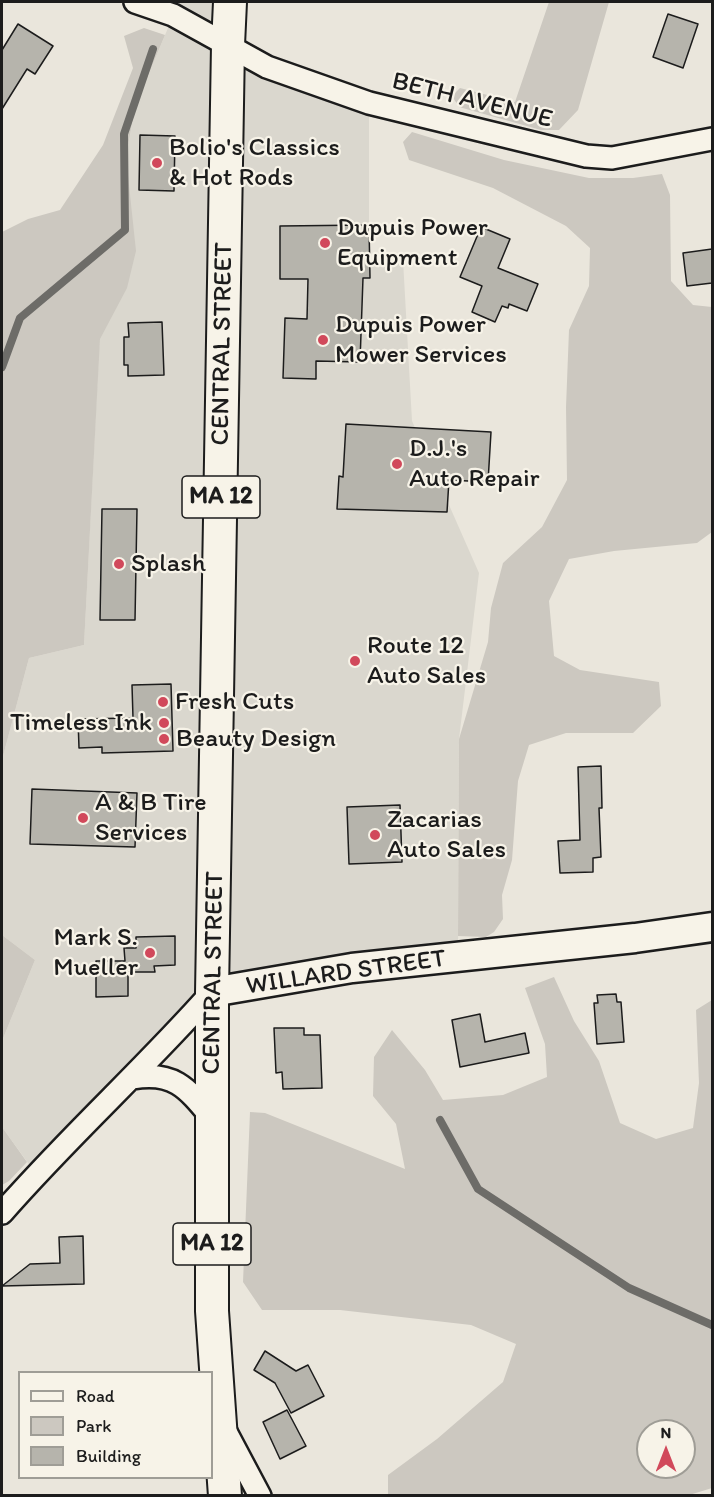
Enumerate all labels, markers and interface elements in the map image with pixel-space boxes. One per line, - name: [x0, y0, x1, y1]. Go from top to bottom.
- street label: BETH AVENUE: [389, 66, 555, 136]
- place label: Bolio's Classics & Hot Rods: [169, 132, 340, 194]
- marker: Bolio's Classics & Hot Rods: [150, 156, 164, 170]
- place label: Dupuis Power Equipment: [337, 212, 488, 274]
- marker: Dupuis Power Equipment: [318, 236, 332, 250]
- street label: CENTRAL STREET: [206, 242, 240, 446]
- place label: Dupuis Power Mower Services: [335, 309, 507, 370]
- marker: Dupuis Power Mower Services: [316, 333, 330, 347]
- place label: D.J.'s Auto Repair: [409, 433, 540, 494]
- marker: D.J.'s Auto Repair: [390, 457, 404, 471]
- road number: MA 12: [182, 476, 260, 518]
- place label: Splash: [131, 548, 206, 580]
- marker: Splash: [112, 557, 126, 571]
- place label: Route 12 Auto Sales: [367, 630, 486, 692]
- marker: Route 12 Auto Sales: [348, 654, 362, 668]
- place label: Fresh Cuts: [175, 686, 294, 718]
- marker: Fresh Cuts: [156, 695, 170, 709]
- place label: Timeless Ink: [10, 707, 152, 739]
- marker: Timeless Ink: [157, 716, 171, 730]
- place label: Beauty Design: [176, 723, 336, 755]
- marker: Beauty Design: [157, 732, 171, 746]
- place label: A & B Tire Services: [95, 787, 207, 849]
- place label: Zacarias Auto Sales: [387, 804, 506, 866]
- marker: A & B Tire Services: [76, 811, 90, 825]
- marker: Zacarias Auto Sales: [368, 828, 382, 842]
- street label: CENTRAL STREET: [197, 871, 231, 1075]
- place label: Mark S. Mueller: [53, 922, 138, 984]
- street label: WILLARD STREET: [244, 944, 448, 1002]
- marker: Mark S. Mueller: [143, 946, 157, 960]
- road number: MA 12: [173, 1223, 251, 1265]
- legend: [18, 1371, 213, 1479]
- text: Road: [76, 1385, 115, 1407]
- text: Park: [76, 1415, 111, 1437]
- north arrow: [636, 1419, 696, 1479]
- text: N: [661, 1423, 671, 1442]
- text: Building: [76, 1445, 141, 1467]

